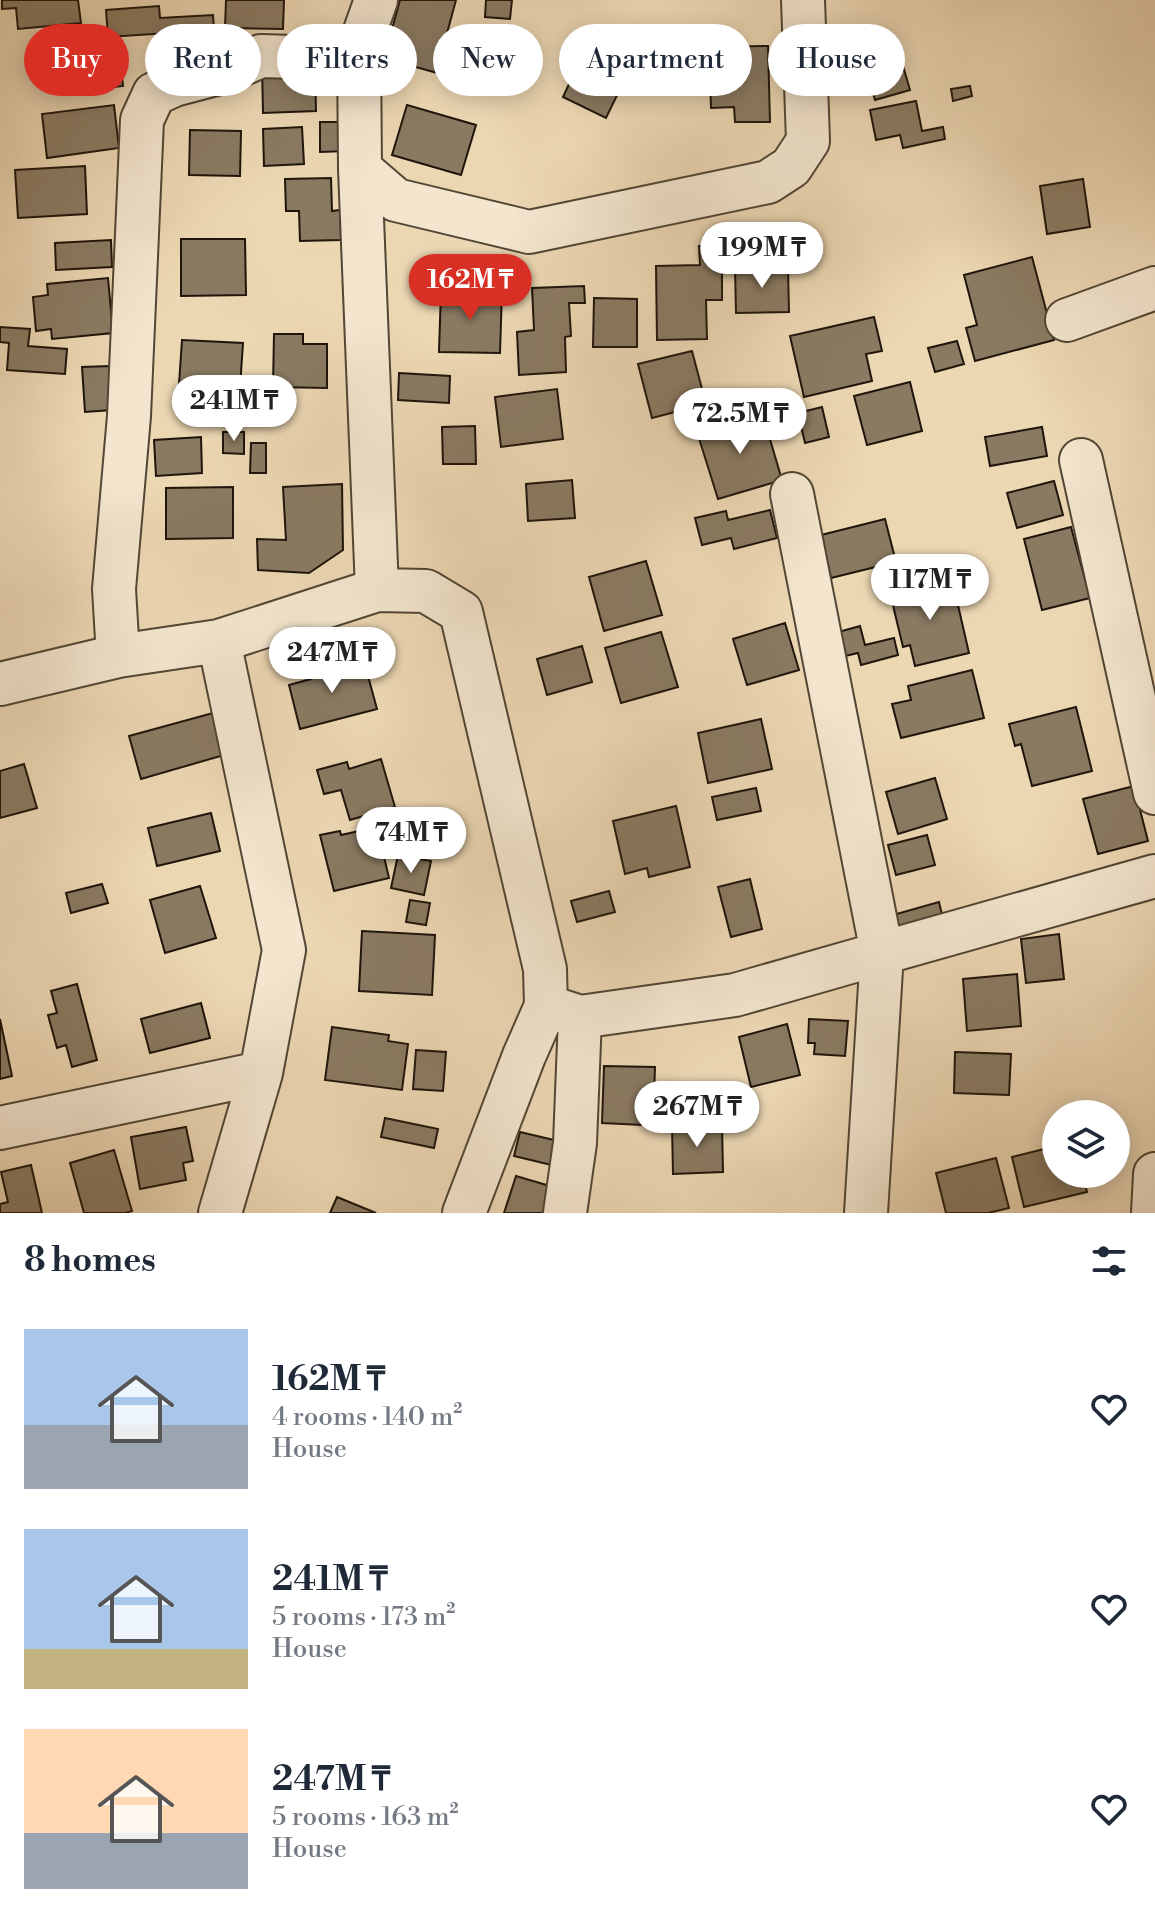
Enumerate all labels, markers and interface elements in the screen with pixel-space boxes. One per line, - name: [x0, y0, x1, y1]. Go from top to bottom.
- chip: Buy: [24, 24, 129, 96]
- chip: Rent: [145, 24, 261, 96]
- chip: Filters: [277, 24, 417, 96]
- chip: New: [433, 24, 543, 96]
- chip: Apartment: [559, 24, 752, 96]
- chip: House: [768, 24, 905, 96]
- pin: 199M ₸: [697, 222, 827, 290]
- text: 199M ₸: [718, 232, 806, 264]
- pin: 162M ₸: [405, 254, 535, 322]
- text: 162M ₸: [427, 264, 513, 296]
- pin: 241M ₸: [169, 375, 299, 443]
- text: 241M ₸: [190, 385, 278, 417]
- pin: 72.5M ₸: [666, 388, 814, 456]
- text: 72.5M ₸: [692, 398, 788, 430]
- pin: 117M ₸: [865, 554, 995, 622]
- text: 117M ₸: [889, 564, 971, 596]
- pin: 247M ₸: [267, 627, 397, 695]
- text: 247M ₸: [287, 637, 377, 669]
- pin: 74M ₸: [355, 807, 467, 875]
- text: 74M ₸: [374, 817, 448, 849]
- pin: 267M ₸: [632, 1081, 762, 1149]
- text: 267M ₸: [652, 1091, 742, 1123]
- map controls: [1042, 1100, 1130, 1188]
- button: layers: [1042, 1100, 1130, 1188]
- icon: filters: [1087, 1239, 1131, 1283]
- text: 8 homes: [24, 1240, 156, 1282]
- text: 162M ₸: [272, 1359, 385, 1401]
- icon: home: [88, 1361, 184, 1457]
- icon: heart: [1087, 1387, 1131, 1431]
- text: 4 rooms · 140 m²: [272, 1401, 462, 1433]
- text: House: [272, 1433, 347, 1465]
- text: 241M ₸: [272, 1559, 388, 1601]
- icon: home: [88, 1561, 184, 1657]
- icon: heart: [1087, 1587, 1131, 1631]
- text: 5 rooms · 173 m²: [272, 1601, 455, 1633]
- text: House: [272, 1633, 347, 1665]
- text: 247M ₸: [272, 1759, 390, 1801]
- icon: home: [88, 1761, 184, 1857]
- icon: heart: [1087, 1787, 1131, 1831]
- text: 5 rooms · 163 m²: [272, 1801, 459, 1833]
- text: House: [272, 1833, 347, 1865]

